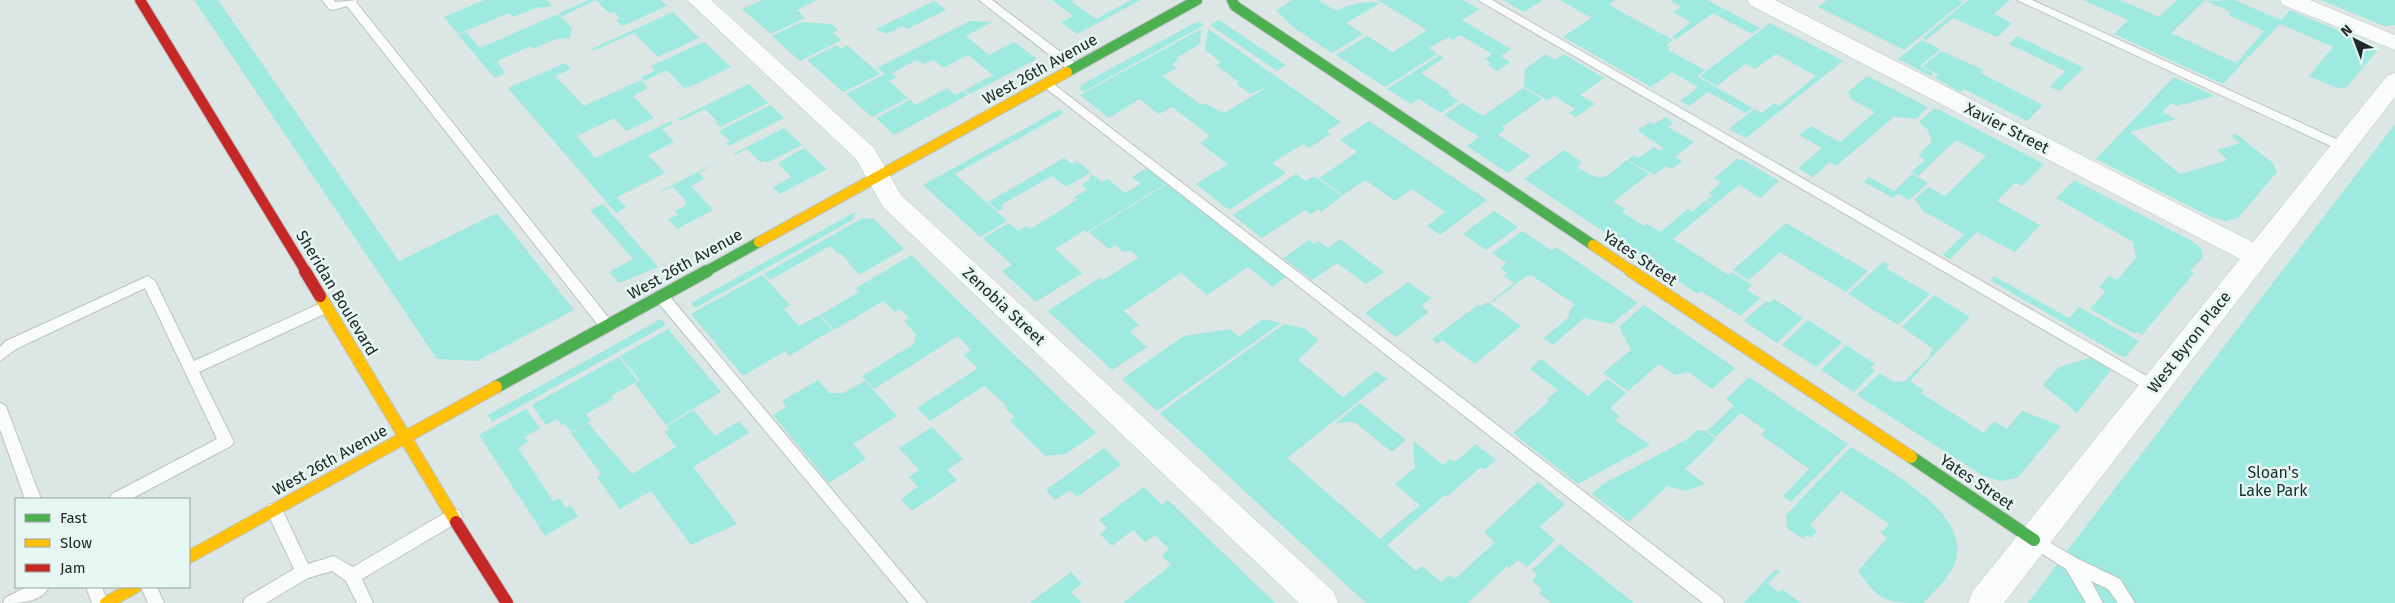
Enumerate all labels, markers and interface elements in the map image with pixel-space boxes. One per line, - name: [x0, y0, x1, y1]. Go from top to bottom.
- north arrow: [2330, 15, 2380, 65]
- text: N: [2337, 21, 2356, 40]
- street label: West 26th Avenue: [979, 30, 1101, 108]
- street label: Xavier Street: [1962, 99, 2052, 157]
- street label: West 26th Avenue: [624, 225, 746, 303]
- street label: Yates Street: [1599, 226, 1681, 290]
- street label: Sheridan Boulevard: [292, 227, 382, 359]
- street label: Zenobia Street: [959, 263, 1049, 349]
- street label: West Byron Place: [2143, 287, 2235, 397]
- street label: West 26th Avenue: [269, 421, 391, 499]
- street label: Yates Street: [1936, 450, 2018, 514]
- park label: Sloan's Lake Park: [2238, 463, 2308, 500]
- legend: [15, 498, 190, 588]
- text: Fast: [60, 509, 87, 527]
- text: Slow: [60, 534, 92, 552]
- text: Jam: [60, 559, 86, 577]

